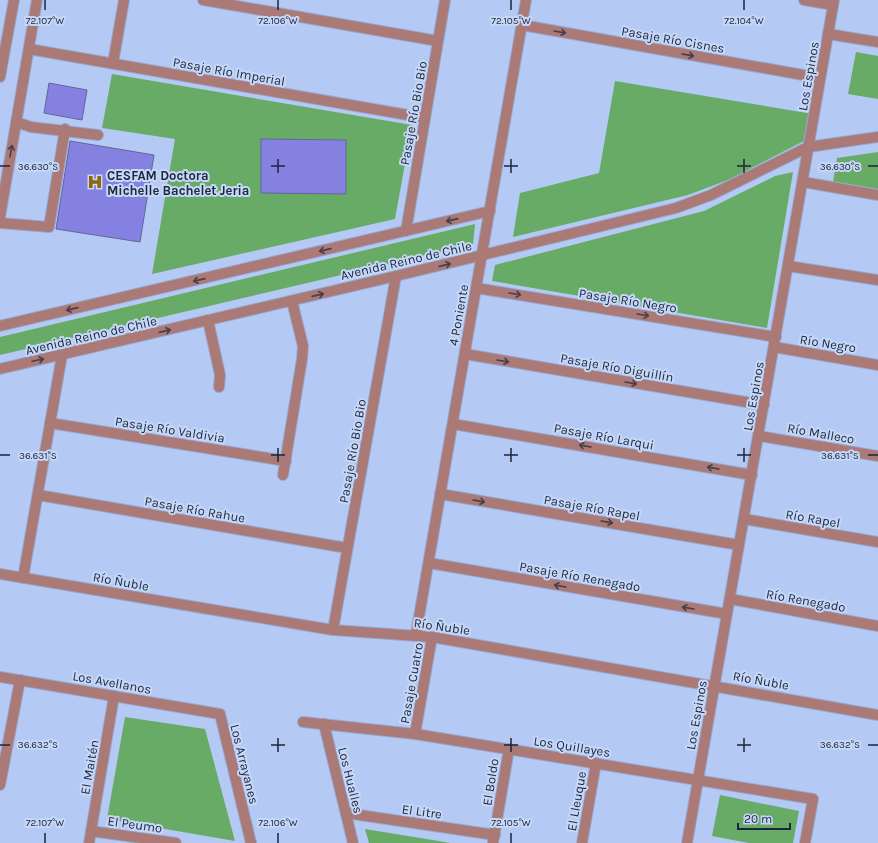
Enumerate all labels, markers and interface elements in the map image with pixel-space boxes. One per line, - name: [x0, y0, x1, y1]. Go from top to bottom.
- text: 72.107°W: [26, 15, 64, 27]
- text: 72.106°W: [258, 15, 298, 27]
- text: 72.105°W: [491, 15, 531, 27]
- text: 72.104°W: [724, 15, 764, 27]
- street label: Pasaje Río Cisnes: [620, 23, 726, 56]
- one-way arrow: [553, 28, 566, 36]
- street label: Los Espinos: [795, 40, 822, 112]
- one-way arrow: [681, 51, 694, 59]
- street label: Pasaje Río Imperial: [172, 54, 286, 89]
- street label: Pasaje Río Bio Bio: [397, 60, 430, 166]
- one-way arrow: [7, 145, 15, 158]
- text: 36.630°S: [18, 161, 58, 173]
- text: 36.630°S: [820, 161, 860, 173]
- place label: CESFAM Doctora Michelle Bachelet Jeria: [107, 168, 249, 198]
- hospital icon: CESFAM Doctora Michelle Bachelet Jeria: [86, 173, 104, 191]
- one-way arrow: [445, 216, 458, 224]
- street label: Avenida Reino de Chile: [339, 238, 473, 283]
- one-way arrow: [319, 246, 332, 254]
- one-way arrow: [438, 260, 451, 268]
- one-way arrow: [192, 276, 205, 284]
- street label: 4 Poniente: [446, 283, 471, 347]
- street label: Pasaje Río Negro: [578, 285, 678, 316]
- one-way arrow: [312, 290, 325, 298]
- one-way arrow: [508, 290, 521, 298]
- one-way arrow: [66, 306, 79, 314]
- one-way arrow: [636, 311, 649, 319]
- street label: Avenida Reino de Chile: [24, 313, 158, 358]
- one-way arrow: [158, 326, 171, 334]
- street label: Río Negro: [799, 332, 857, 355]
- street label: Pasaje Río Diguillín: [559, 350, 675, 385]
- one-way arrow: [31, 356, 44, 364]
- one-way arrow: [496, 357, 509, 365]
- street label: Los Espinos: [740, 360, 767, 432]
- one-way arrow: [625, 379, 638, 387]
- street label: Pasaje Río Bio Bio: [336, 398, 369, 504]
- street label: Pasaje Río Valdivia: [114, 413, 226, 446]
- street label: Pasaje Río Larqui: [552, 420, 655, 454]
- street label: Río Malleco: [786, 420, 856, 447]
- one-way arrow: [579, 442, 592, 450]
- text: 36.631°S: [19, 450, 57, 462]
- text: 36.631°S: [821, 450, 859, 462]
- one-way arrow: [707, 464, 720, 472]
- street label: Pasaje Río Rapel: [543, 492, 641, 523]
- street label: Pasaje Río Rahue: [144, 493, 247, 526]
- one-way arrow: [472, 497, 485, 505]
- street label: Río Rapel: [784, 506, 841, 531]
- one-way arrow: [600, 518, 613, 526]
- street label: Pasaje Río Renegado: [518, 558, 642, 595]
- street label: Río Ñuble: [92, 569, 151, 594]
- one-way arrow: [554, 581, 567, 589]
- street label: Río Renegado: [765, 586, 847, 615]
- one-way arrow: [682, 604, 695, 612]
- street label: Río Ñuble: [413, 615, 471, 638]
- street label: Pasaje Cuatro: [397, 641, 426, 725]
- street label: Los Avellanos: [71, 668, 153, 697]
- street label: Río Ñuble: [732, 668, 791, 693]
- street label: Los Espinos: [683, 679, 710, 751]
- street label: Los Arrayanes: [227, 723, 262, 806]
- street label: Los Quillayes: [533, 733, 611, 760]
- street label: El Maitén: [77, 738, 102, 796]
- text: 36.632°S: [18, 739, 58, 751]
- text: 36.632°S: [820, 739, 860, 751]
- street label: Los Hualles: [335, 746, 366, 815]
- street label: El Boldo: [479, 757, 502, 807]
- street label: El Lleuque: [564, 770, 590, 832]
- street label: El Litre: [401, 801, 443, 822]
- scale bar: [738, 805, 790, 831]
- text: 20 m: [744, 812, 772, 826]
- street label: El Peumo: [107, 813, 163, 836]
- text: 72.107°W: [26, 817, 64, 829]
- text: 72.106°W: [258, 817, 298, 829]
- text: 72.105°W: [491, 817, 531, 829]

